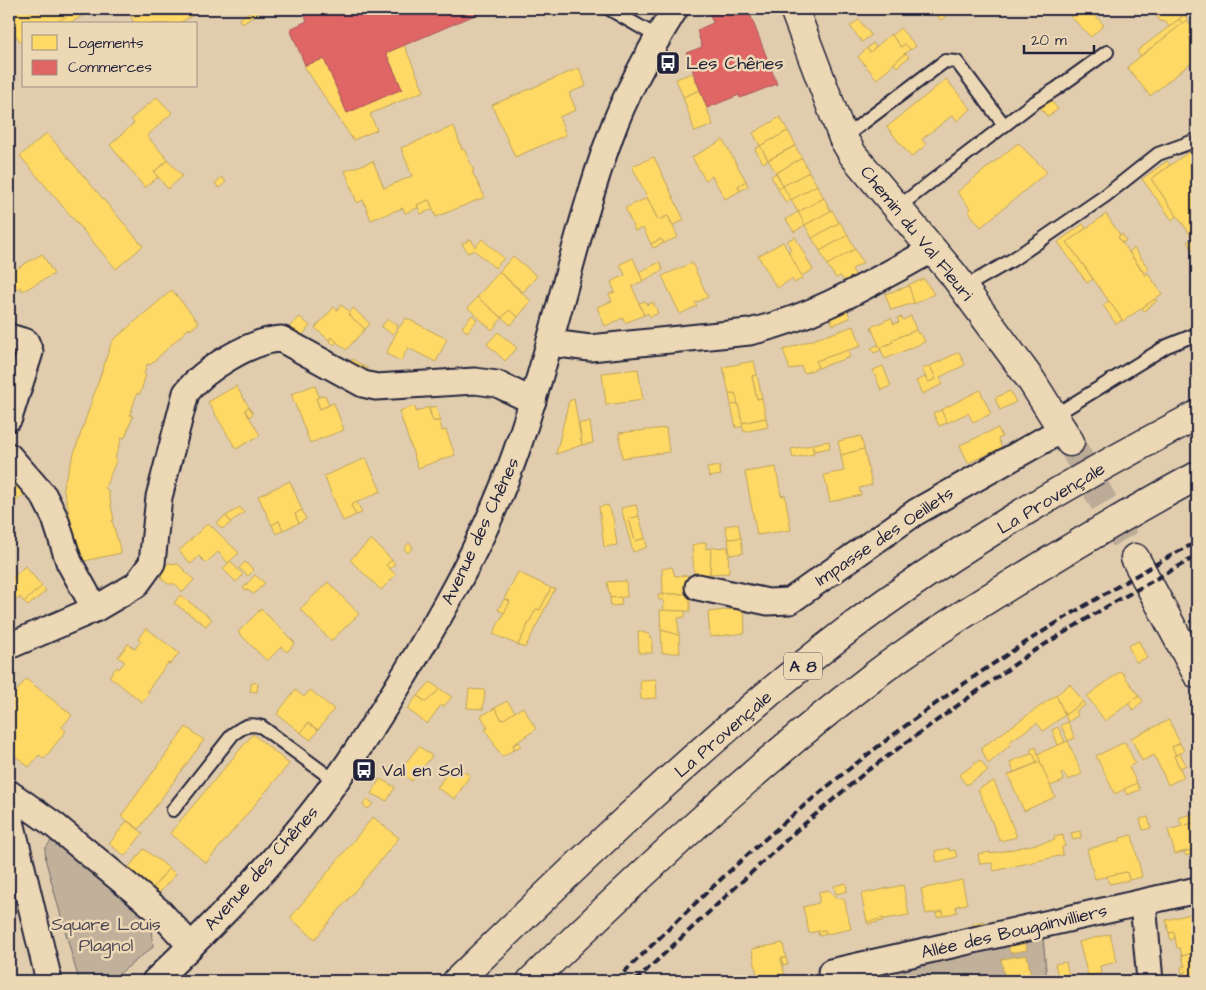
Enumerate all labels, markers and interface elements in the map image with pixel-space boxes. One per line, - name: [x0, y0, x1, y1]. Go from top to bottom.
- legend: [22, 22, 198, 88]
- scale bar: [1024, 22, 1094, 54]
- text: 20 m: [1031, 30, 1067, 51]
- text: Logements: [68, 33, 144, 55]
- bus stop icon: Les Chênes: [655, 50, 681, 76]
- place label: Les Chênes: [686, 51, 784, 76]
- text: Commerces: [68, 57, 152, 78]
- street label: Chemin du Val Fleuri: [854, 160, 979, 306]
- street label: Avenue des Chênes: [435, 453, 526, 609]
- street label: La Provençale: [993, 456, 1110, 540]
- street label: Impasse des Oeillets: [810, 481, 959, 592]
- road number: A 8: [784, 652, 822, 679]
- street label: La Provençale: [669, 685, 778, 784]
- bus stop icon: Val en Sol: [351, 757, 377, 783]
- place label: Val en Sol: [382, 758, 463, 783]
- street label: Avenue des Chênes: [199, 800, 324, 936]
- street label: Allée des Bougainvilliers: [919, 898, 1110, 966]
- park label: Square Louis Plagnol: [51, 912, 161, 959]

